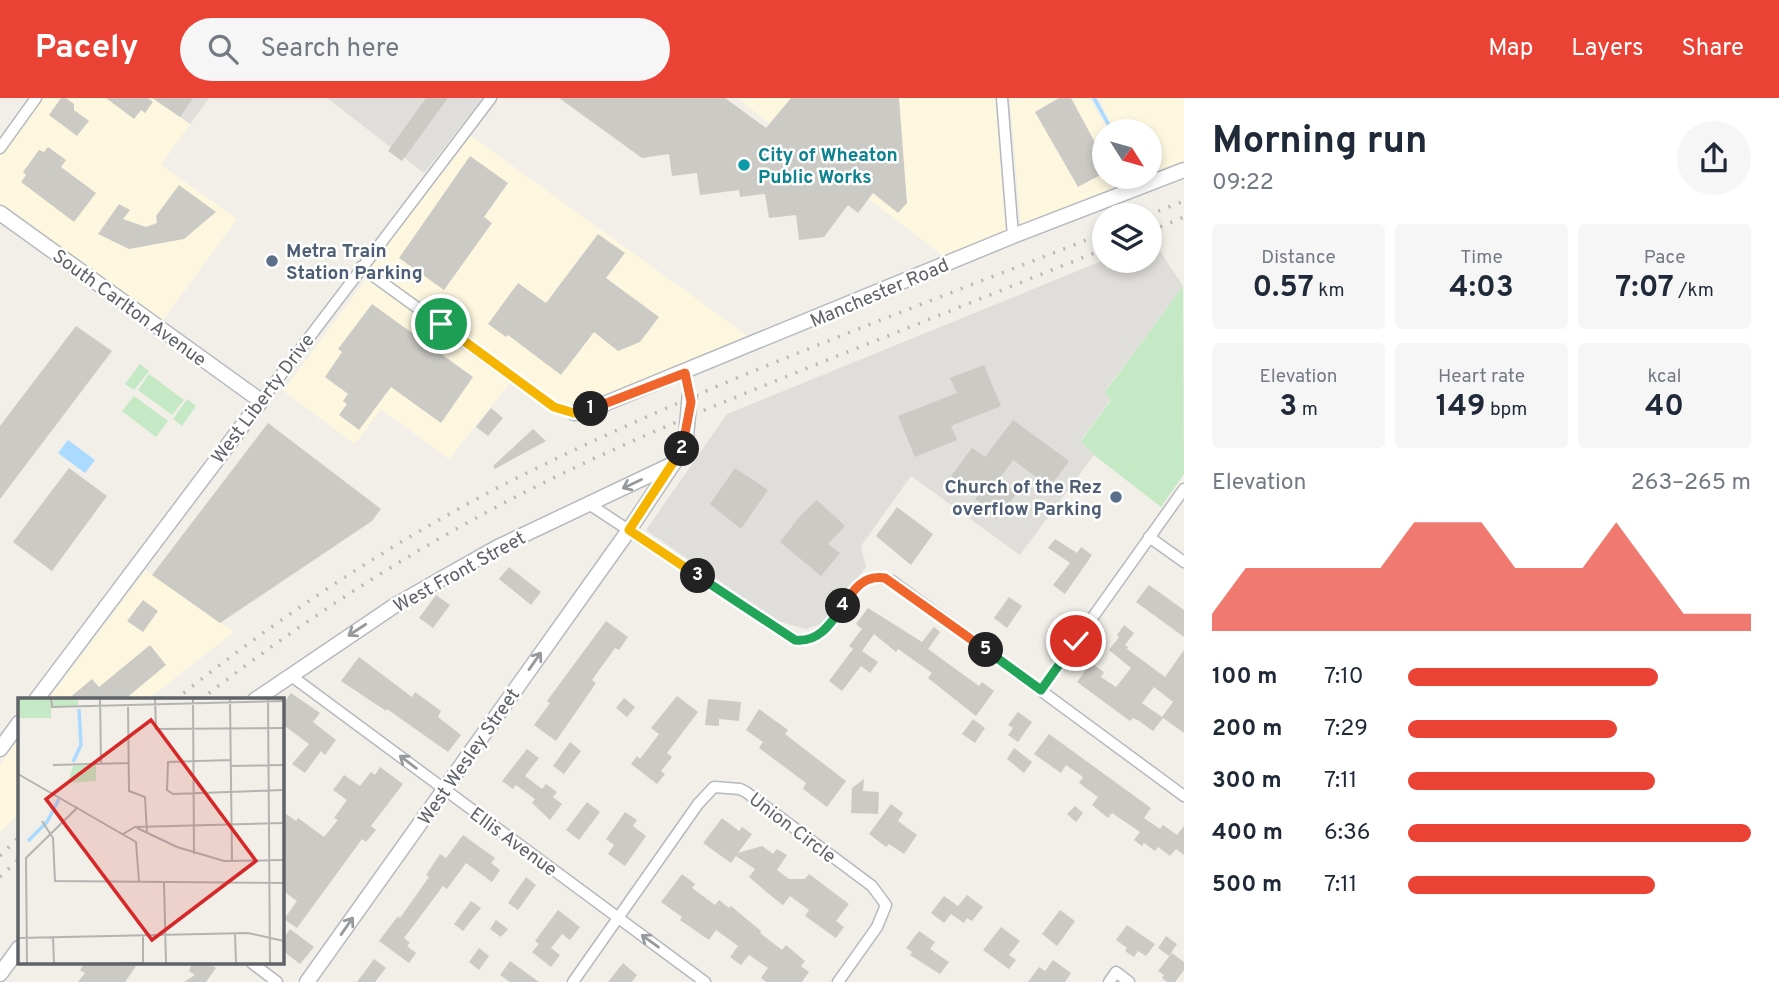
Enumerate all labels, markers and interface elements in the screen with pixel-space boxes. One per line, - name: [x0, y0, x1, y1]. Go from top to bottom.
- search box: [180, 18, 670, 81]
- text: Pacely: [35, 28, 138, 70]
- icon: search: [204, 30, 242, 68]
- text: Search here: [260, 33, 399, 66]
- text: Map: [1488, 34, 1533, 64]
- text: Layers: [1571, 34, 1643, 64]
- text: Share: [1681, 34, 1744, 64]
- text: Morning run: [1212, 118, 1428, 167]
- north arrow: [1092, 119, 1162, 189]
- map controls: [1092, 119, 1162, 273]
- button: share: [1677, 121, 1751, 195]
- place label: City of Wheaton Public Works: [758, 144, 898, 190]
- marker: City of Wheaton Public Works: [736, 157, 752, 173]
- text: 09:22: [1212, 169, 1274, 198]
- button: layers: [1092, 203, 1162, 273]
- place label: Metra Train Station Parking: [286, 240, 423, 286]
- street label: South Carlton Avenue: [47, 245, 211, 373]
- text: Distance: [1261, 246, 1336, 270]
- text: Time: [1460, 246, 1503, 270]
- text: Pace: [1644, 246, 1685, 270]
- marker: Metra Train Station Parking: [264, 253, 280, 269]
- street label: Manchester Road: [807, 254, 953, 334]
- text: 0.57: [1252, 270, 1314, 307]
- text: 4:03: [1449, 270, 1514, 307]
- text: 7:07: [1615, 270, 1674, 307]
- text: km: [1314, 279, 1345, 303]
- text: /km: [1674, 279, 1714, 303]
- pin: [411, 294, 471, 354]
- icon: arrive: [422, 305, 460, 343]
- street label: West Liberty Drive: [207, 329, 320, 469]
- text: Elevation: [1259, 365, 1338, 389]
- text: Heart rate: [1438, 365, 1525, 389]
- text: kcal: [1648, 365, 1681, 389]
- text: 3: [1279, 389, 1297, 426]
- text: 149: [1436, 389, 1486, 426]
- text: 40: [1645, 389, 1684, 426]
- pin: 1: [574, 392, 608, 426]
- text: 1: [587, 396, 594, 420]
- text: m: [1297, 398, 1318, 422]
- text: bpm: [1486, 398, 1527, 422]
- pin: 2: [664, 432, 700, 466]
- text: 2: [676, 436, 687, 460]
- text: Elevation: [1212, 469, 1307, 498]
- text: 263–265 m: [1631, 469, 1751, 498]
- place label: Church of the Rez overflow Parking: [944, 476, 1102, 522]
- one-way arrow: [622, 478, 643, 491]
- marker: Church of the Rez overflow Parking: [1108, 489, 1124, 505]
- street label: West Front Street: [390, 527, 530, 619]
- pin: 3: [680, 559, 716, 594]
- text: 3: [692, 563, 703, 587]
- pin: 4: [826, 588, 860, 624]
- text: 4: [836, 593, 849, 617]
- pin: [1046, 611, 1106, 671]
- icon: check: [1057, 622, 1095, 660]
- one-way arrow: [348, 623, 367, 638]
- pin: 5: [968, 632, 1004, 668]
- text: 5: [980, 637, 991, 661]
- one-way arrow: [528, 652, 543, 671]
- text: 100 m: [1212, 663, 1277, 692]
- text: 7:10: [1324, 663, 1364, 692]
- street label: West Wesley Street: [413, 684, 526, 830]
- inset map: [18, 698, 284, 964]
- text: 200 m: [1212, 715, 1282, 744]
- text: 7:29: [1324, 715, 1368, 744]
- one-way arrow: [399, 755, 418, 770]
- text: 300 m: [1212, 767, 1282, 796]
- text: 7:11: [1324, 767, 1357, 796]
- street label: Union Circle: [743, 788, 840, 869]
- street label: Ellis Avenue: [464, 803, 561, 882]
- text: 400 m: [1212, 819, 1283, 848]
- text: 6:36: [1324, 819, 1370, 848]
- text: 500 m: [1212, 871, 1282, 900]
- text: 7:11: [1324, 871, 1357, 900]
- one-way arrow: [340, 917, 354, 936]
- one-way arrow: [641, 934, 660, 949]

